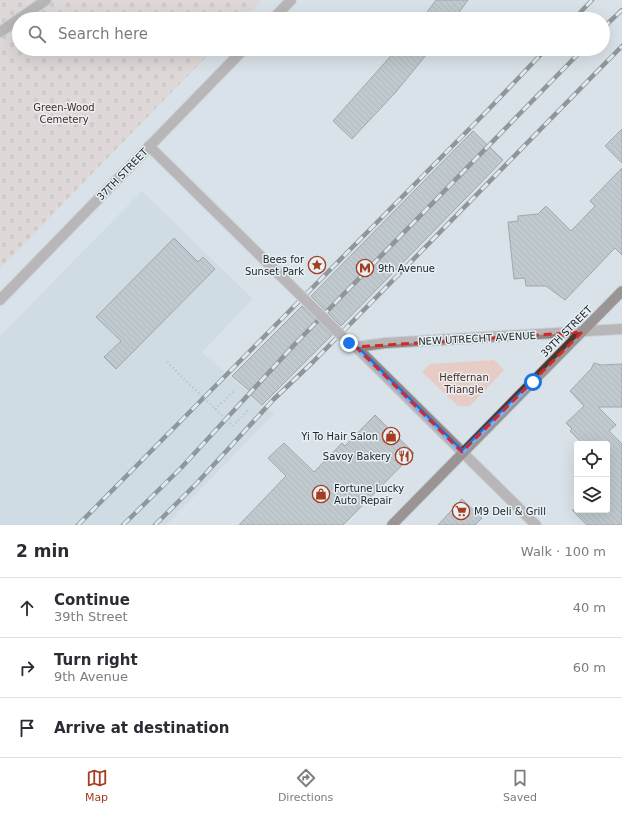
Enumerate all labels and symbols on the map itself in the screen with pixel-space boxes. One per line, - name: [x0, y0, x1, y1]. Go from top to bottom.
- park label: Green-Wood Cemetery: [33, 102, 95, 125]
- street label: 37TH STREET: [95, 146, 150, 203]
- place label: Bees for Sunset Park: [245, 254, 305, 277]
- place icon: Bees for Sunset Park: [307, 255, 327, 275]
- metro station icon: 9th Avenue: [355, 258, 375, 278]
- place label: 9th Avenue: [378, 263, 435, 274]
- street label: 39TH STREET: [539, 303, 595, 359]
- street label: NEW UTRECHT AVENUE: [418, 330, 536, 347]
- route end: [340, 334, 358, 352]
- park label: Heffernan Triangle: [439, 372, 489, 395]
- route start: [524, 373, 542, 391]
- shop icon: Yi To Hair Salon: [381, 426, 401, 446]
- place label: Yi To Hair Salon: [300, 431, 378, 442]
- restaurant icon: Savoy Bakery: [394, 446, 414, 466]
- place label: Savoy Bakery: [323, 451, 391, 462]
- place label: Fortune Lucky Auto Repair: [334, 483, 404, 506]
- shop icon: Fortune Lucky Auto Repair: [311, 484, 331, 504]
- supermarket icon: M9 Deli & Grill: [451, 501, 471, 521]
- place label: M9 Deli & Grill: [474, 506, 546, 517]

